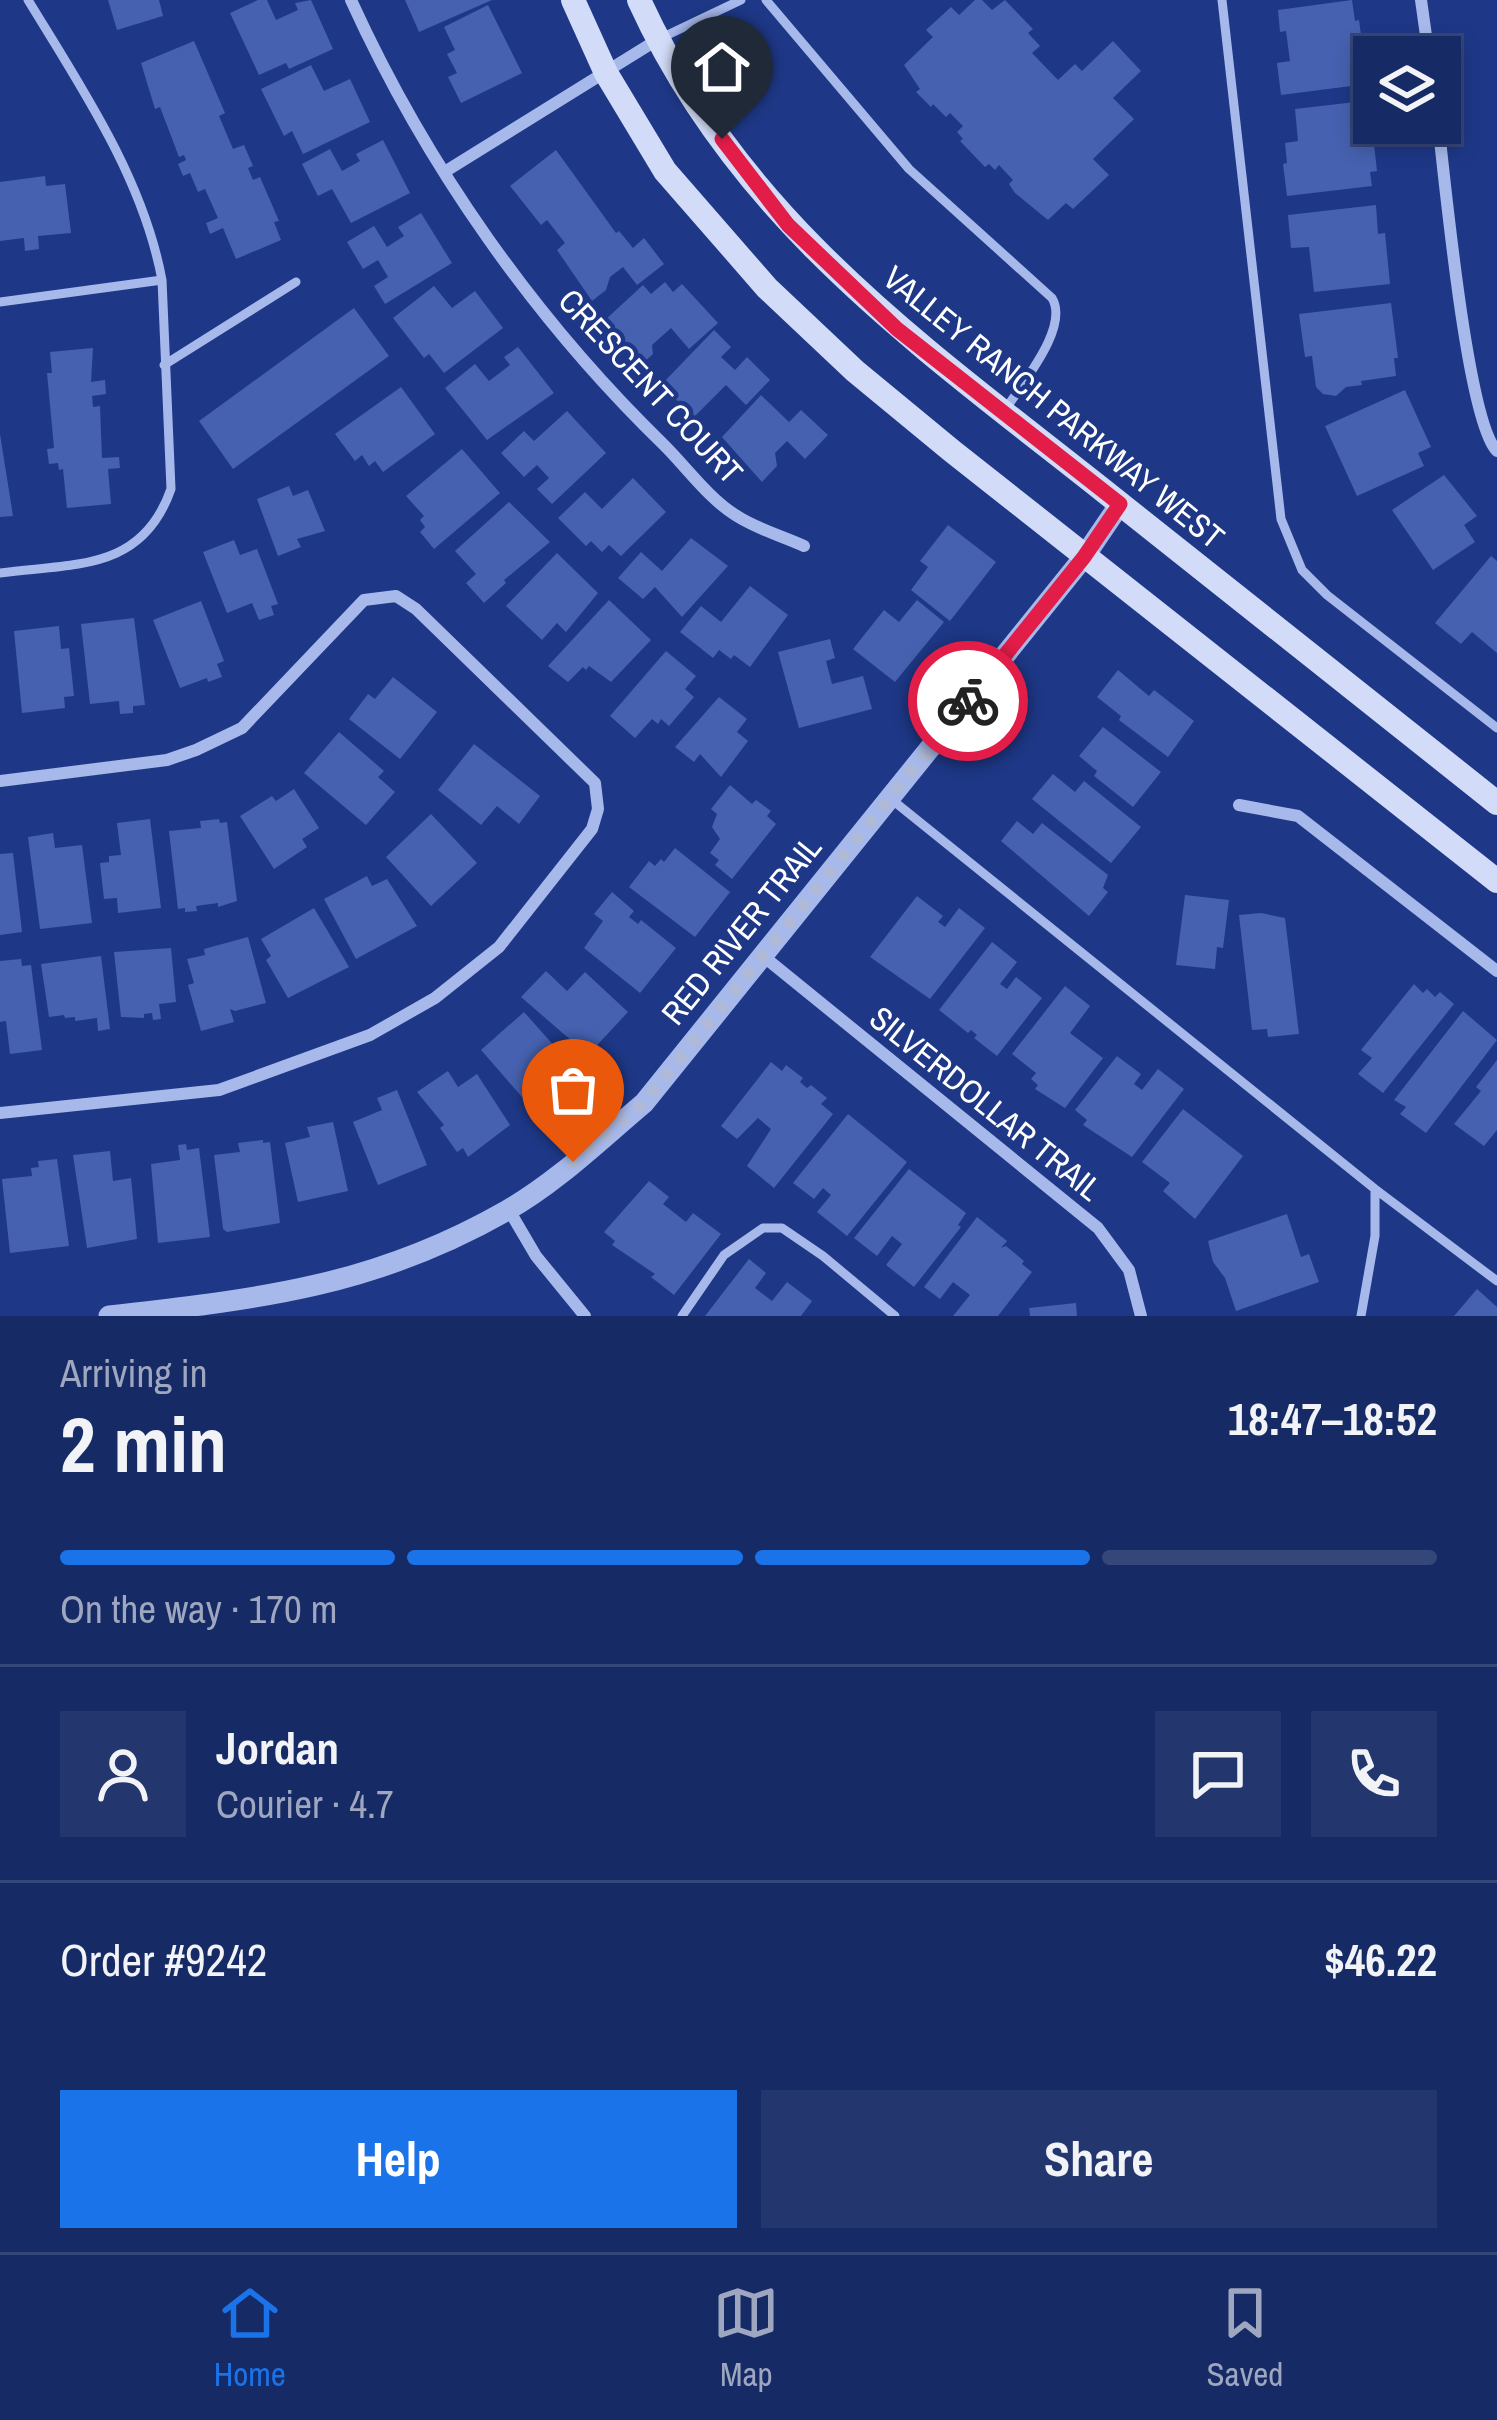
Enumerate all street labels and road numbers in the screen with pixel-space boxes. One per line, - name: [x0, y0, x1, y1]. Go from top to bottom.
- street label: VALLEY RANCH PARKWAY WEST: [874, 256, 1234, 558]
- street label: CRESCENT COURT: [549, 279, 753, 493]
- street label: RED RIVER TRAIL: [651, 826, 831, 1034]
- street label: SILVERDOLLAR TRAIL: [861, 996, 1111, 1210]

